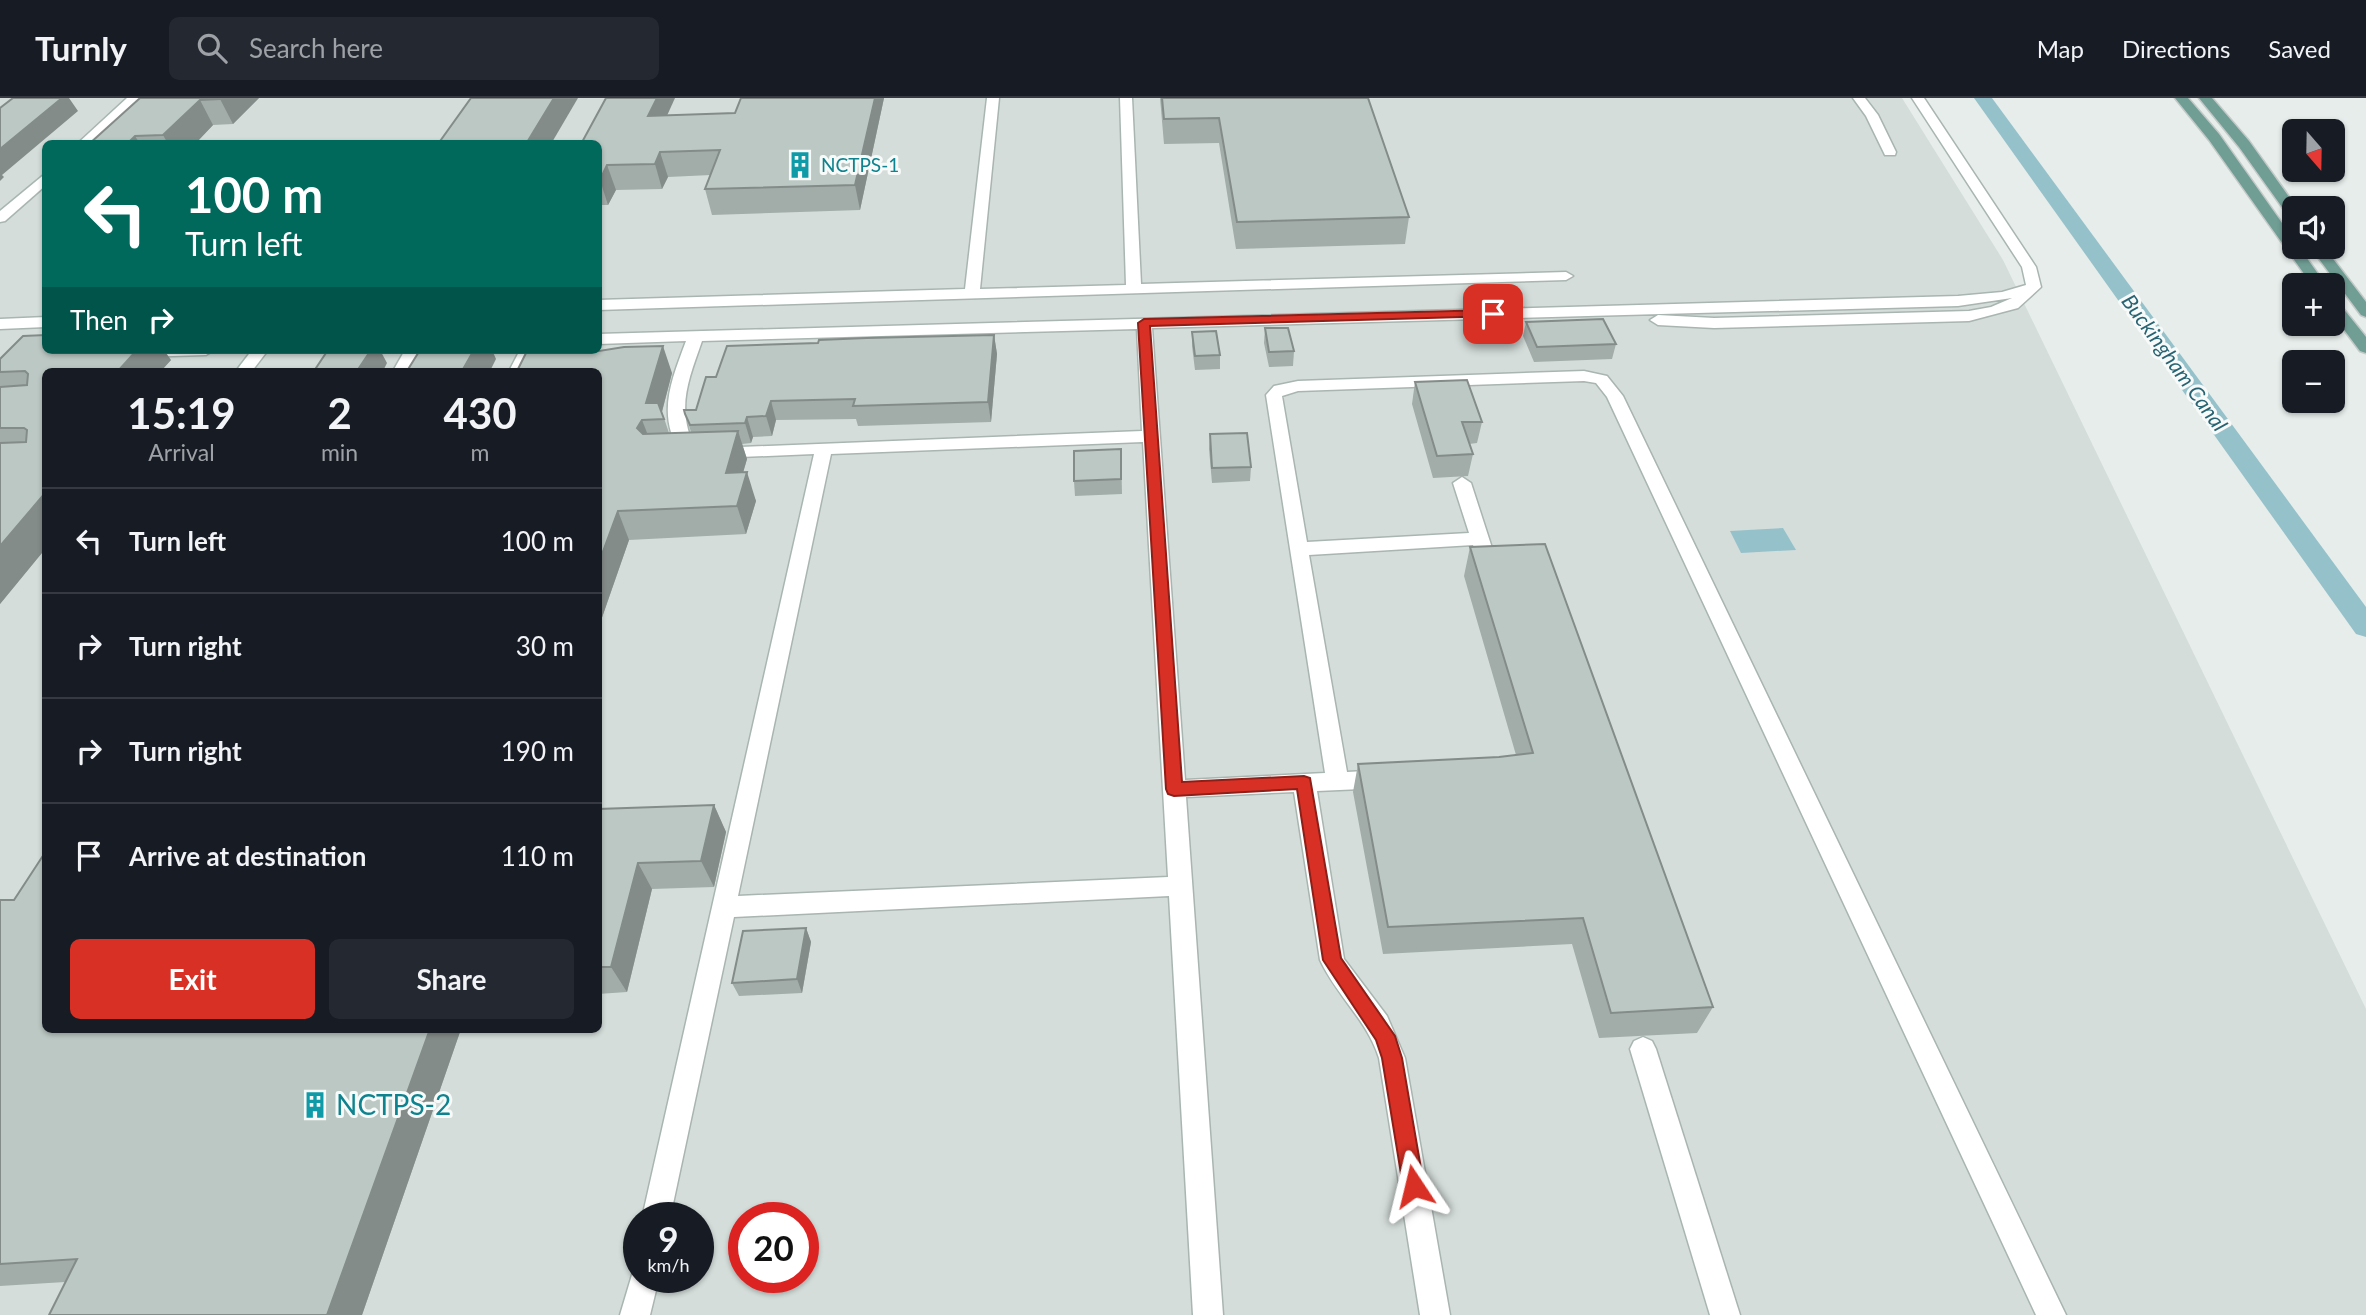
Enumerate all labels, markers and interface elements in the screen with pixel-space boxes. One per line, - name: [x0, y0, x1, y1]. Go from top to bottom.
- search box: [169, 17, 659, 80]
- text: Turnly: [35, 28, 127, 68]
- icon: search: [193, 29, 231, 67]
- text: Search here: [249, 32, 383, 64]
- text: Map: [2037, 34, 2084, 63]
- text: Directions: [2122, 34, 2230, 63]
- text: Saved: [2268, 34, 2331, 63]
- north arrow: [2282, 119, 2345, 182]
- map controls: [2282, 119, 2345, 413]
- building icon: NCTPS-1: [785, 150, 815, 180]
- place label: NCTPS-1: [821, 153, 899, 176]
- text: 100 m: [185, 165, 323, 223]
- icon: left: [70, 168, 161, 259]
- button: sound: [2282, 196, 2345, 259]
- text: Turn left: [185, 224, 302, 263]
- button: +: [2282, 273, 2345, 336]
- pin: [1463, 284, 1523, 344]
- water label: Buckingham Canal: [2117, 289, 2233, 436]
- icon: arrive: [1474, 295, 1512, 333]
- icon: right: [142, 301, 180, 339]
- text: Then: [70, 304, 128, 336]
- button: −: [2282, 350, 2345, 413]
- text: 15:19: [127, 388, 236, 438]
- text: 2: [327, 388, 352, 438]
- text: 430: [444, 388, 517, 438]
- text: Arrival: [148, 438, 215, 466]
- text: min: [321, 438, 358, 466]
- text: m: [471, 438, 490, 466]
- icon: left: [70, 522, 108, 560]
- text: Turn left: [129, 525, 226, 557]
- text: 100 m: [501, 525, 574, 557]
- icon: right: [70, 627, 108, 665]
- text: Turn right: [129, 630, 242, 662]
- text: 30 m: [516, 630, 574, 662]
- icon: right: [70, 732, 108, 770]
- text: Turn right: [129, 735, 242, 767]
- text: 190 m: [501, 735, 574, 767]
- icon: arrive: [70, 837, 108, 875]
- text: Arrive at destination: [129, 840, 366, 872]
- text: 110 m: [501, 840, 574, 872]
- button: Exit: [70, 939, 315, 1019]
- button: Share: [329, 939, 574, 1019]
- place label: NCTPS-2: [336, 1087, 451, 1121]
- building icon: NCTPS-2: [300, 1090, 330, 1120]
- position arrow: [1377, 1149, 1451, 1223]
- speed limit sign: 20: [728, 1202, 819, 1293]
- text: 9: [658, 1217, 679, 1259]
- text: km/h: [647, 1254, 690, 1276]

